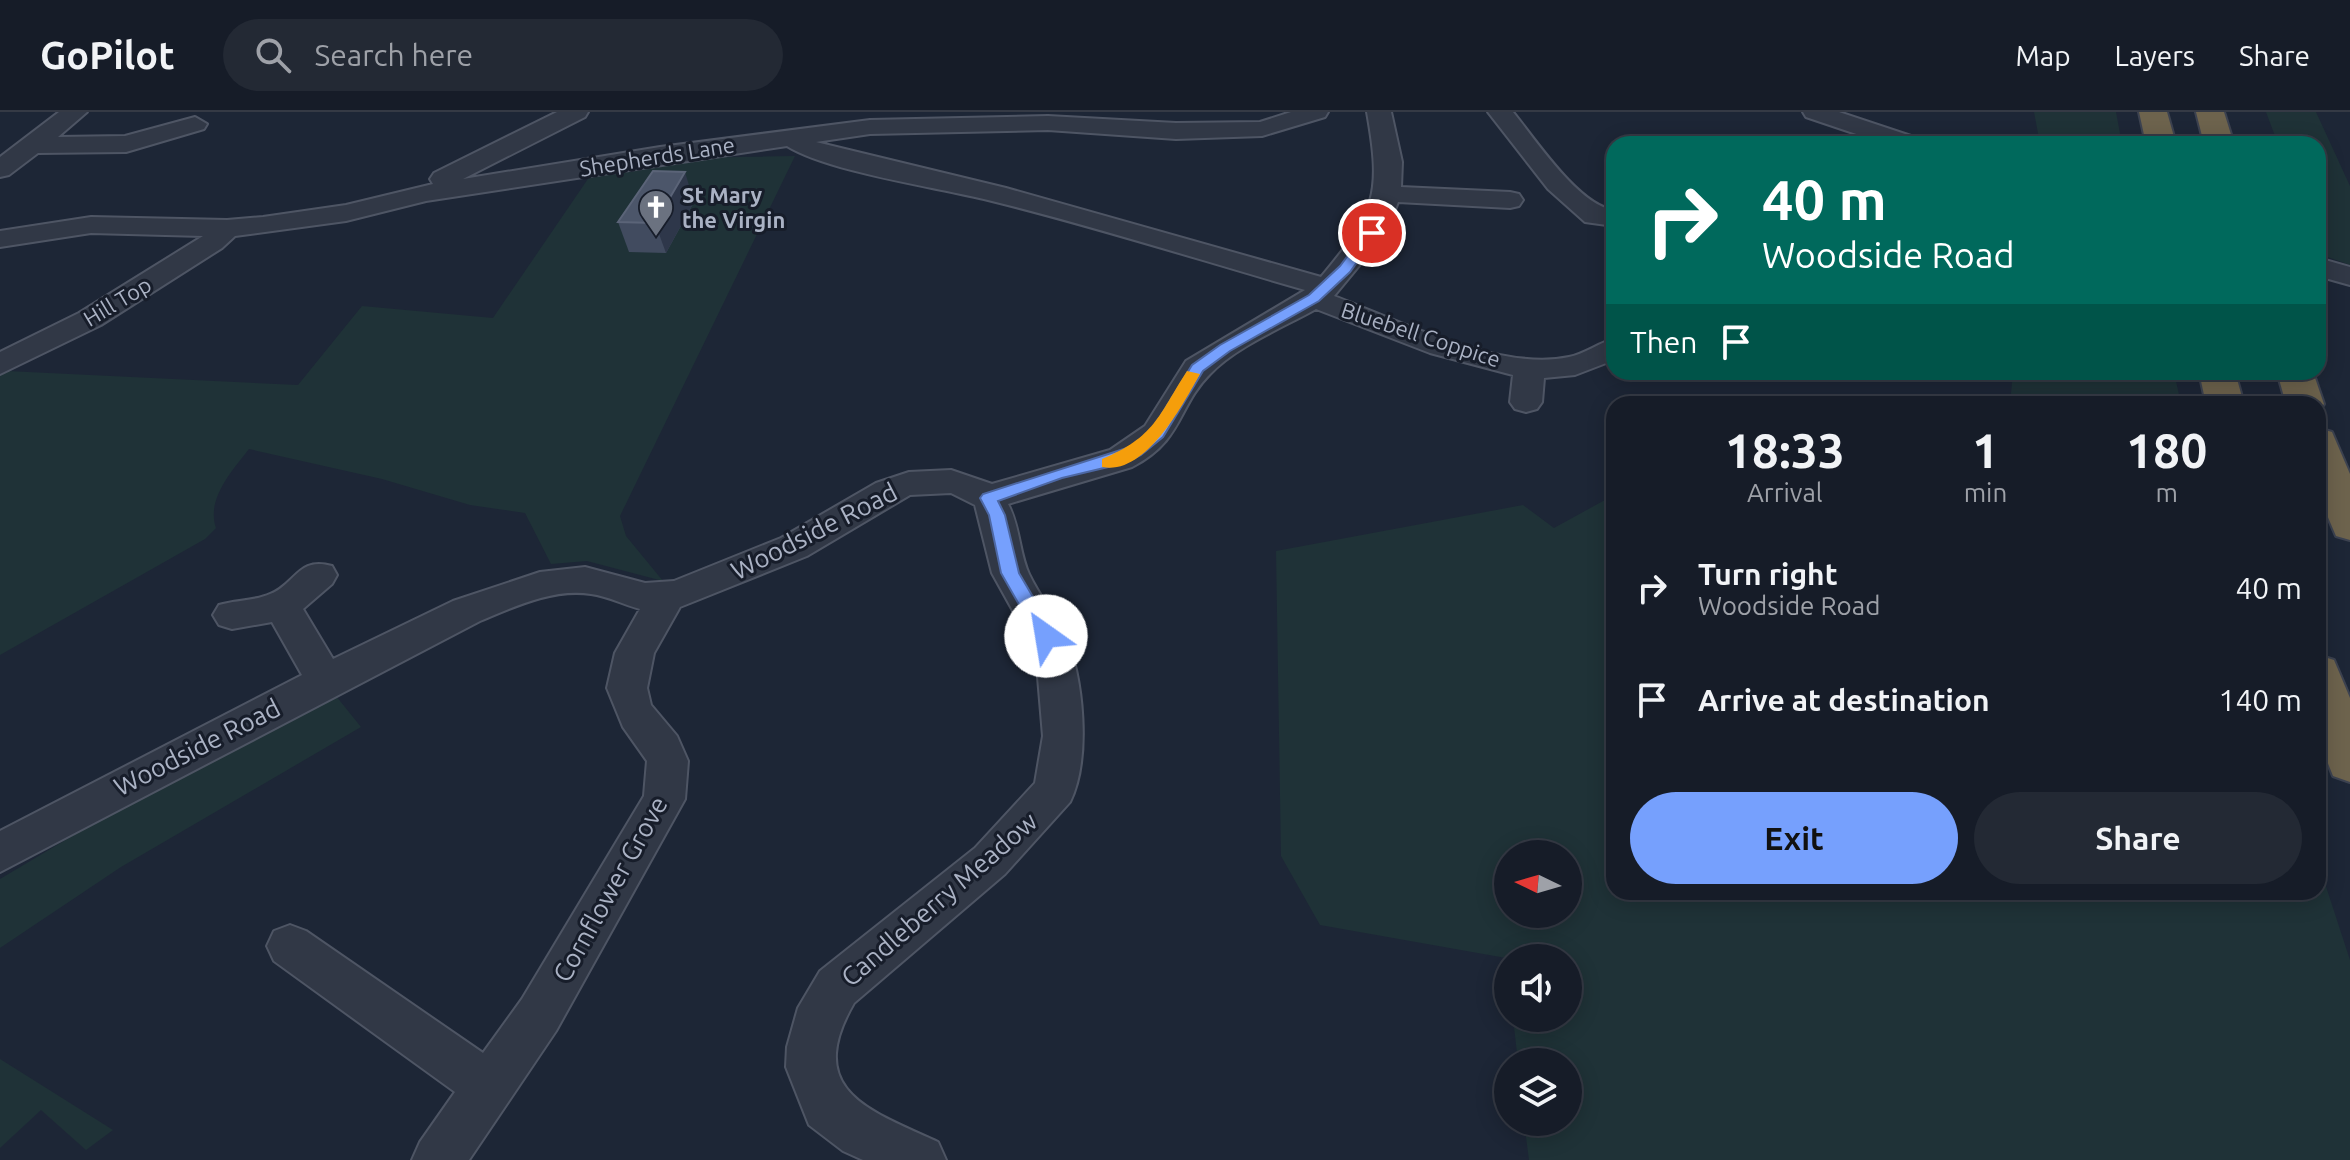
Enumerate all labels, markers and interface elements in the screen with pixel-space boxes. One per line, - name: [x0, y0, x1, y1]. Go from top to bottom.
- search box: [223, 19, 783, 91]
- icon: search: [251, 33, 295, 77]
- text: GoPilot: [40, 34, 175, 76]
- text: Search here: [315, 38, 473, 72]
- text: Map: [2015, 40, 2071, 71]
- text: Layers: [2115, 40, 2195, 71]
- text: Share: [2239, 40, 2310, 71]
- street label: Shepherds Lane: [578, 131, 736, 181]
- icon: right: [1630, 168, 1734, 272]
- text: 40 m: [1762, 168, 1887, 231]
- place label: St Mary the Virgin: [682, 182, 785, 232]
- church icon: St Mary the Virgin: [637, 188, 675, 238]
- pin: [1338, 199, 1406, 267]
- icon: arrive: [1350, 211, 1394, 255]
- text: Woodside Road: [1762, 234, 2014, 275]
- street label: Hill Top: [79, 271, 155, 331]
- street label: Bluebell Coppice: [1338, 297, 1504, 371]
- icon: arrive: [1714, 320, 1758, 364]
- text: Then: [1630, 325, 1698, 359]
- text: 18:33: [1725, 423, 1845, 477]
- text: 1: [1972, 423, 1999, 477]
- text: 180: [2126, 423, 2207, 477]
- street label: Woodside Road: [726, 477, 902, 585]
- text: Arrival: [1747, 478, 1823, 507]
- text: min: [1964, 478, 2007, 507]
- text: m: [2155, 478, 2178, 507]
- text: Turn right: [1698, 557, 1838, 591]
- icon: right: [1630, 566, 1674, 610]
- text: 40 m: [2235, 571, 2302, 605]
- text: Woodside Road: [1698, 591, 1880, 620]
- position arrow: [1004, 594, 1088, 678]
- icon: arrive: [1630, 678, 1674, 722]
- text: Arrive at destination: [1698, 683, 1990, 717]
- text: 140 m: [2218, 683, 2302, 717]
- street label: Woodside Road: [109, 693, 285, 801]
- street label: Cornflower Grove: [547, 791, 673, 987]
- button: Exit: [1630, 792, 1958, 884]
- button: Share: [1974, 792, 2302, 884]
- street label: Candleberry Meadow: [835, 806, 1043, 992]
- north arrow: [1494, 840, 1582, 928]
- map controls: [1494, 840, 1582, 1136]
- button: sound: [1494, 944, 1582, 1032]
- button: layers: [1494, 1048, 1582, 1136]

